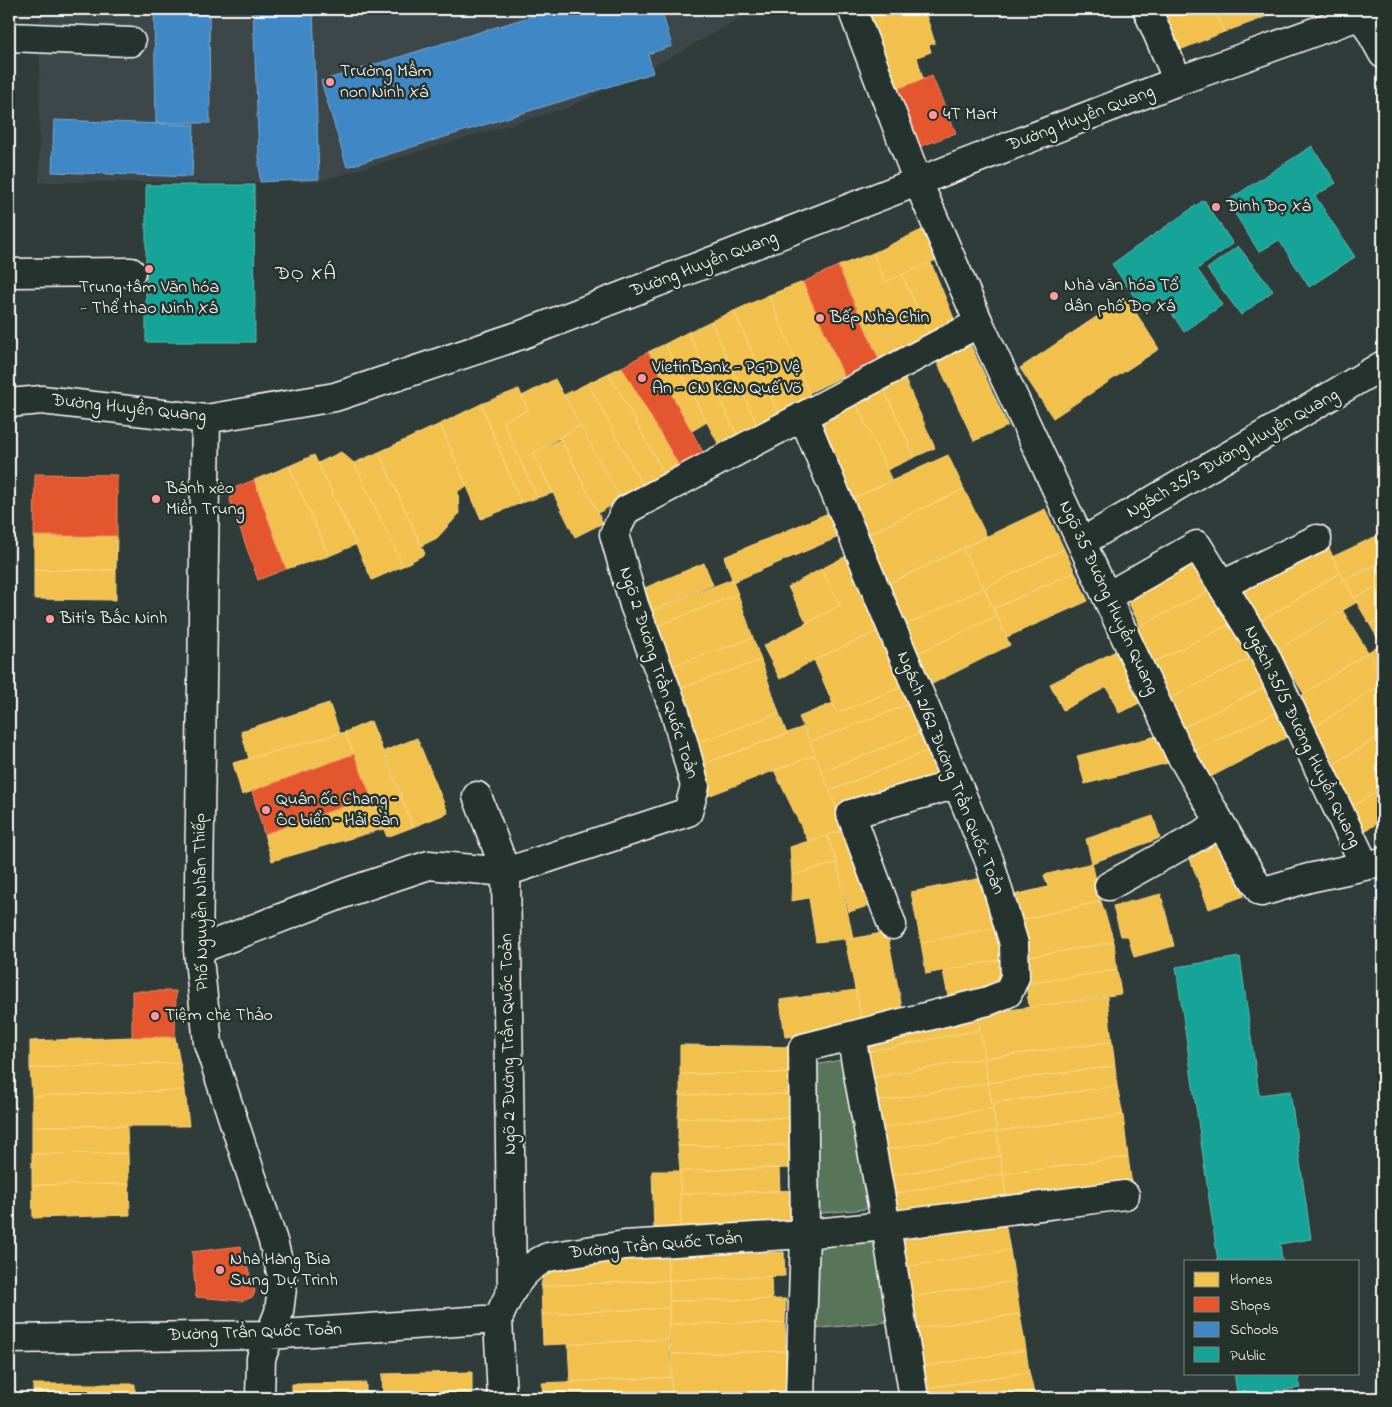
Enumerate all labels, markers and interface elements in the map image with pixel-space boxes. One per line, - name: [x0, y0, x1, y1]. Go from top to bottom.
- place label: Trường Mầm non Ninh Xá: [340, 59, 432, 106]
- marker: Trường Mầm non Ninh Xá: [324, 76, 336, 88]
- street label: Đường Huyền Quang: [1003, 79, 1159, 160]
- place label: 4T Mart: [943, 102, 998, 128]
- marker: 4T Mart: [927, 109, 939, 121]
- place label: Đình Đọ Xá: [1225, 194, 1311, 220]
- marker: Đình Đọ Xá: [1210, 201, 1222, 213]
- street label: Đường Huyền Quang: [626, 225, 782, 306]
- district label: ĐỌ XÁ: [274, 260, 337, 289]
- marker: Trung tâm Văn hóa - Thể thao Ninh Xá: [143, 263, 155, 275]
- place label: Nhà văn hóa Tổ dân phố Đọ Xá: [1064, 273, 1179, 320]
- place label: Trung tâm Văn hóa - Thể thao Ninh Xá: [79, 275, 219, 322]
- marker: Nhà văn hóa Tổ dân phố Đọ Xá: [1048, 290, 1060, 302]
- place label: Bếp Nhà Chin: [829, 305, 929, 331]
- marker: Bếp Nhà Chin: [814, 312, 826, 324]
- place label: VietinBank - PGD Vệ An - CN KCN Quế Võ: [651, 355, 802, 402]
- marker: VietinBank - PGD Vệ An - CN KCN Quế Võ: [636, 372, 648, 384]
- street label: Ngách 35/3 Đường Huyền Quang: [1122, 382, 1344, 526]
- street label: Đường Huyền Quang: [49, 388, 208, 431]
- place label: Bánh xèo Miền Trung: [165, 476, 245, 524]
- marker: Bánh xèo Miền Trung: [150, 493, 162, 505]
- street label: Ngõ 35 Đường Huyền Quang: [1051, 497, 1165, 700]
- street label: Ngõ 2 Đường Trần Quốc Toản: [610, 564, 705, 783]
- place label: Biti's Bắc Ninh: [59, 606, 167, 632]
- marker: Biti's Bắc Ninh: [44, 613, 56, 625]
- street label: Ngách 35/5 Đường Huyền Quang: [1236, 622, 1367, 853]
- street label: Ngách 2/62 Đường Trần Quốc Toản: [888, 648, 1011, 899]
- place label: Quán ốc Chang – Ốc biển – Hải sản: [276, 787, 399, 834]
- marker: Quán ốc Chang – Ốc biển – Hải sản: [260, 804, 272, 816]
- street label: Phố Nguyễn Nhân Thiếp: [187, 813, 218, 991]
- street label: Ngõ 2 Đường Trần Quốc Toản: [494, 933, 525, 1155]
- place label: Tiệm chè Thảo: [165, 1003, 273, 1029]
- marker: Tiệm chè Thảo: [149, 1010, 161, 1022]
- street label: Đường Trần Quốc Toản: [567, 1225, 744, 1268]
- place label: Nhà Hàng Bia Sung Dự Trình: [230, 1247, 338, 1295]
- legend: [1184, 1260, 1360, 1374]
- marker: Nhà Hàng Bia Sung Dự Trình: [214, 1264, 226, 1276]
- text: Homes: [1230, 1269, 1273, 1291]
- text: Shops: [1230, 1295, 1270, 1317]
- street label: Đường Trần Quốc Toản: [167, 1317, 342, 1350]
- text: Schools: [1230, 1319, 1279, 1341]
- text: Public: [1230, 1345, 1266, 1367]

